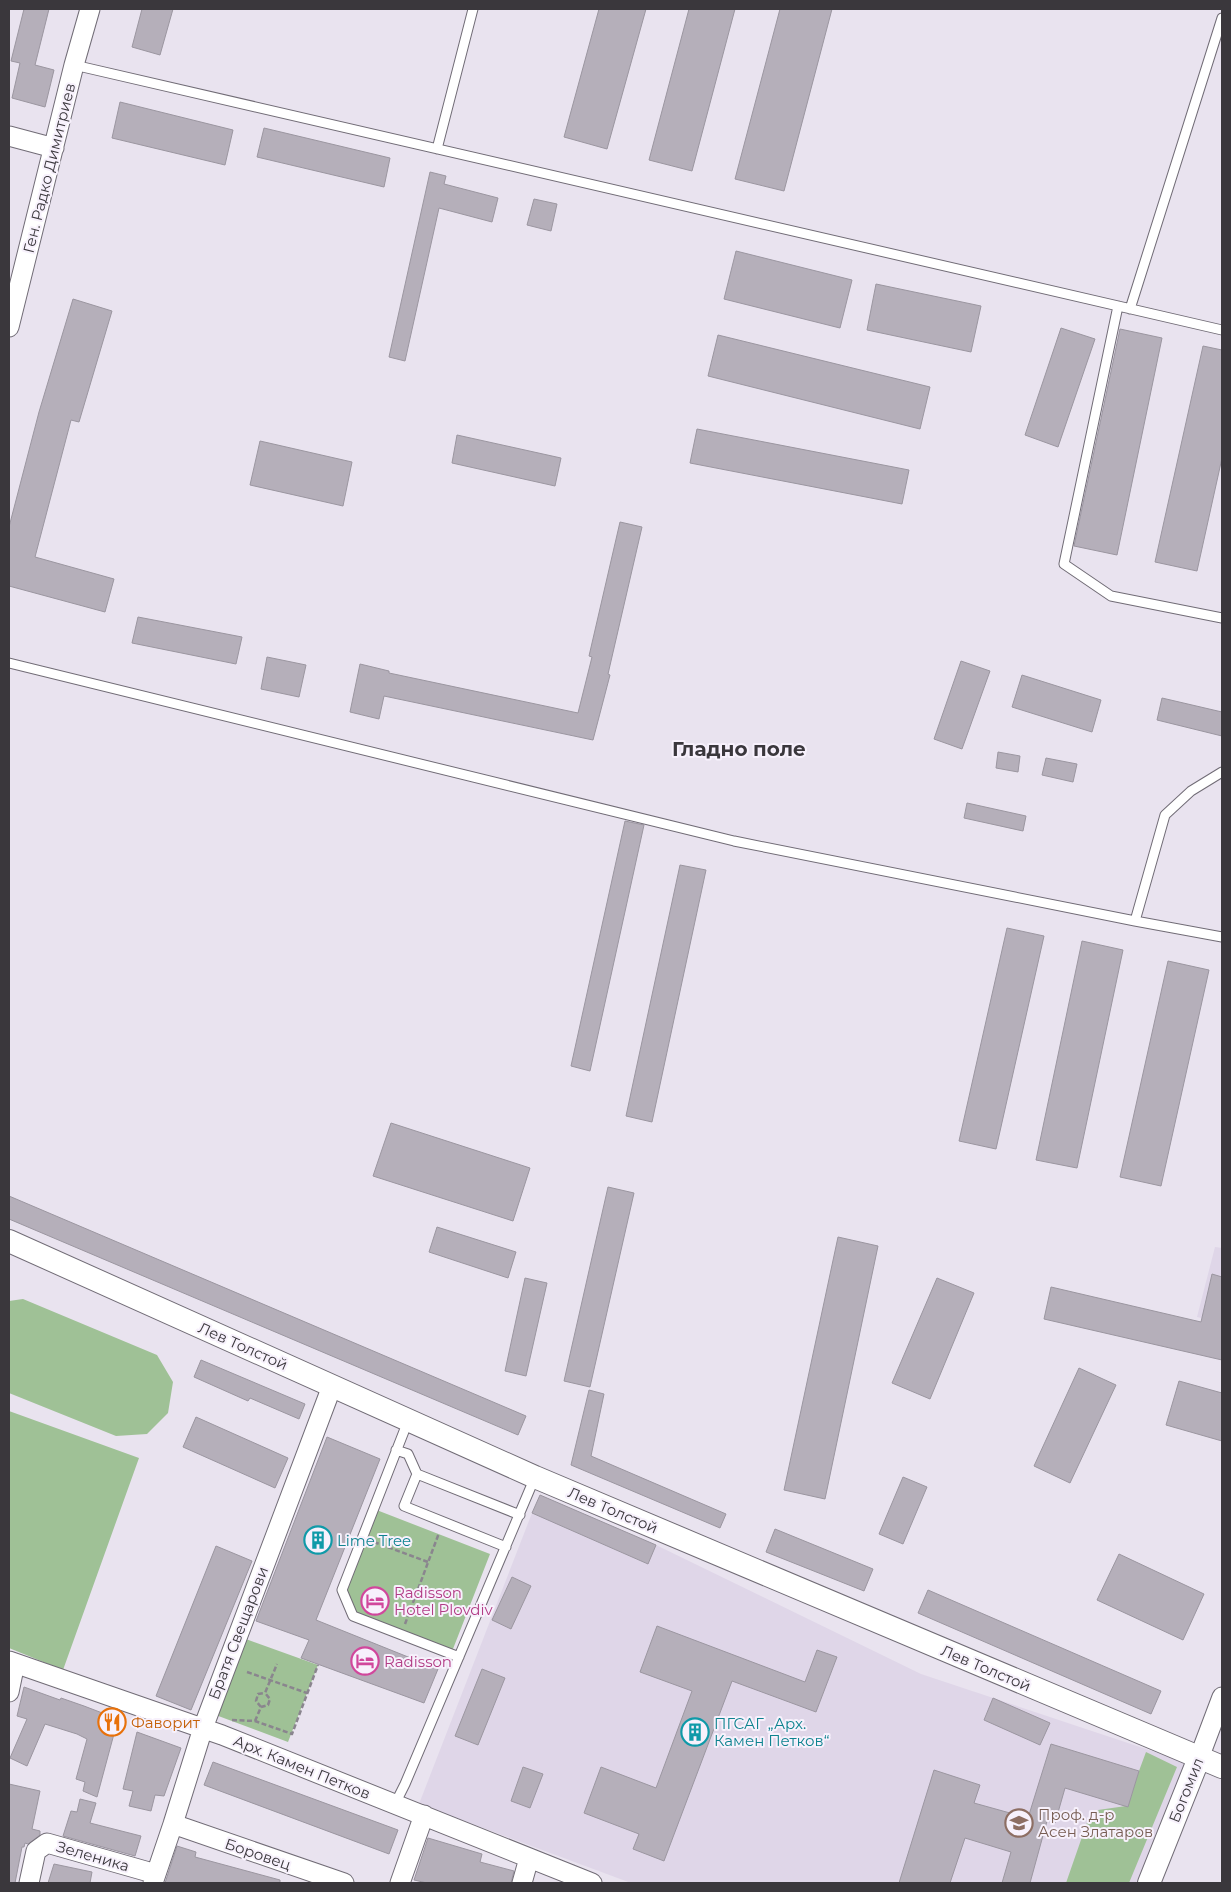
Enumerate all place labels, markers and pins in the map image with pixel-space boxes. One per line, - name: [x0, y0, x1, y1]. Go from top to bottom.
- building icon: Lime Tree: [303, 1525, 333, 1555]
- place label: Lime Tree: [337, 1531, 411, 1550]
- place label: Radisson Hotel Plovdiv: [394, 1583, 494, 1619]
- hotel icon: Radisson Hotel Plovdiv: [360, 1586, 390, 1616]
- hotel icon: Radisson: [350, 1646, 380, 1676]
- place label: Radisson: [384, 1652, 452, 1671]
- restaurant icon: Фаворит: [97, 1707, 127, 1737]
- place label: Фаворит: [131, 1713, 201, 1732]
- place label: ПГСАГ „Арх. Камен Петков“: [714, 1714, 829, 1750]
- building icon: ПГСАГ „Арх. Камен Петков“: [680, 1717, 710, 1747]
- place label: Проф. д-р Асен Златаров: [1038, 1805, 1153, 1841]
- school or university icon: Проф. д-р Асен Златаров: [1004, 1808, 1034, 1838]

